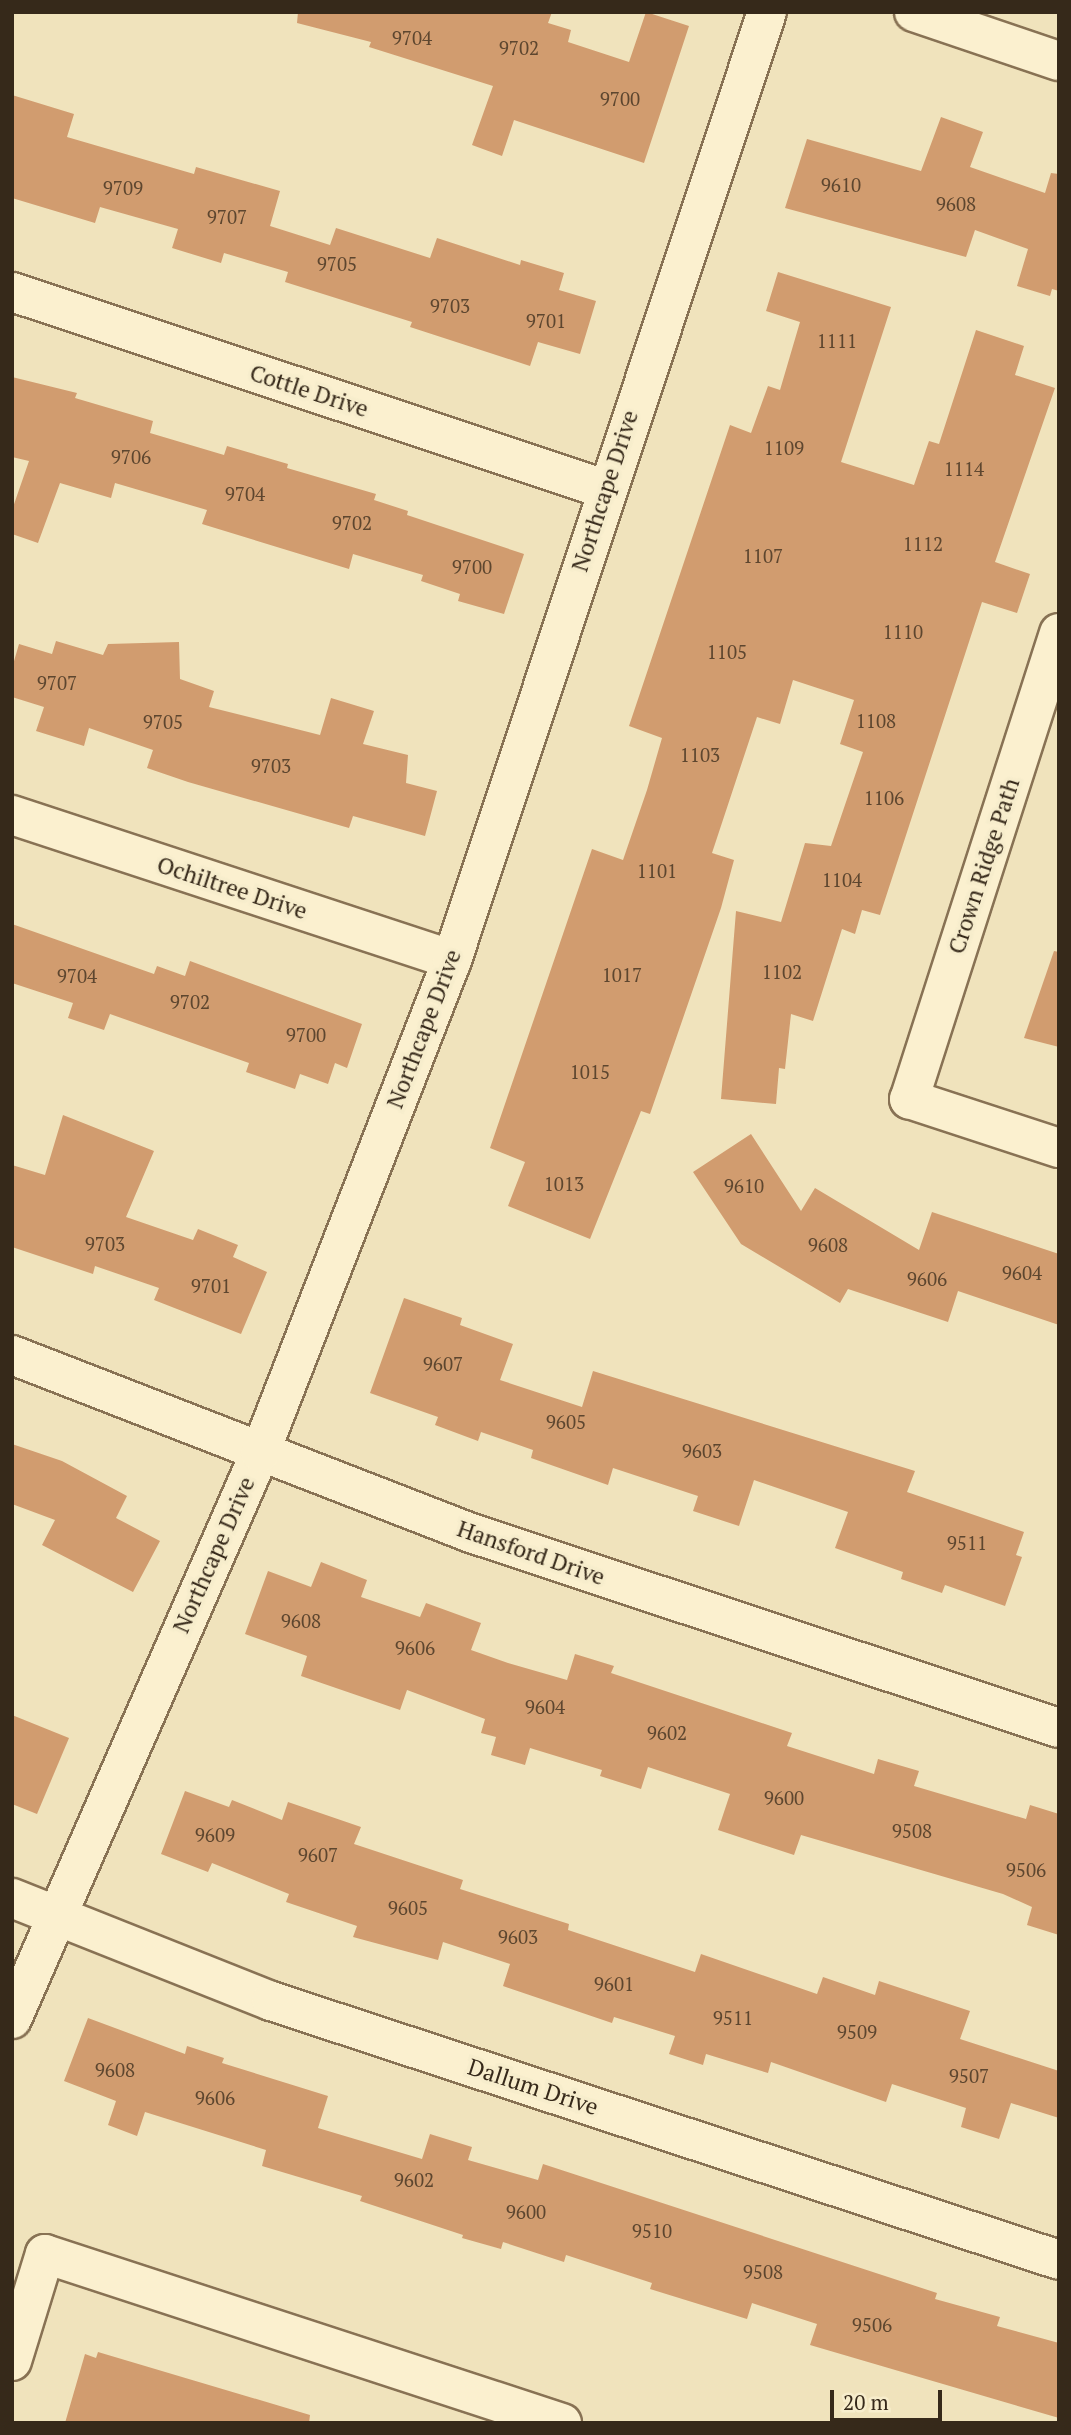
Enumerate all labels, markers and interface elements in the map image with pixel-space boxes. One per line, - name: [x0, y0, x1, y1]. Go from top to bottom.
- house number: 9704: [392, 27, 432, 49]
- house number: 9702: [499, 37, 539, 59]
- house number: 9700: [600, 88, 640, 110]
- house number: 9610: [821, 174, 861, 196]
- house number: 9709: [103, 177, 143, 199]
- house number: 9608: [936, 193, 976, 215]
- house number: 9707: [207, 206, 247, 228]
- house number: 9705: [317, 253, 357, 275]
- house number: 9703: [430, 295, 470, 317]
- house number: 9701: [526, 310, 566, 332]
- house number: 1111: [817, 330, 857, 352]
- street label: Cottle Drive: [246, 359, 372, 423]
- street label: Northcape Drive: [566, 407, 644, 575]
- house number: 1109: [764, 437, 804, 459]
- house number: 9706: [111, 446, 151, 468]
- house number: 1114: [944, 458, 984, 480]
- house number: 9704: [225, 483, 265, 505]
- house number: 9702: [332, 512, 372, 534]
- house number: 1112: [903, 533, 943, 555]
- house number: 1107: [743, 545, 783, 567]
- house number: 9700: [452, 556, 492, 578]
- house number: 1110: [883, 621, 923, 643]
- house number: 1105: [707, 641, 747, 663]
- house number: 9707: [37, 672, 77, 694]
- house number: 1108: [856, 710, 896, 732]
- house number: 9705: [143, 711, 183, 733]
- house number: 1103: [680, 744, 720, 766]
- house number: 9703: [251, 755, 291, 777]
- street label: Crown Ridge Path: [943, 775, 1025, 957]
- house number: 1106: [864, 787, 904, 809]
- street label: Ochiltree Drive: [154, 851, 310, 925]
- house number: 1101: [637, 860, 677, 882]
- house number: 1104: [822, 869, 862, 891]
- street label: Northcape Drive: [381, 946, 467, 1112]
- house number: 1102: [762, 961, 802, 983]
- house number: 1017: [602, 964, 642, 986]
- house number: 9704: [57, 965, 97, 987]
- house number: 9702: [170, 991, 210, 1013]
- house number: 9700: [286, 1024, 326, 1046]
- house number: 1015: [570, 1061, 610, 1083]
- house number: 1013: [544, 1173, 584, 1195]
- house number: 9610: [724, 1175, 764, 1197]
- house number: 9703: [85, 1233, 125, 1255]
- house number: 9608: [808, 1234, 848, 1256]
- house number: 9604: [1002, 1262, 1042, 1284]
- house number: 9606: [907, 1268, 947, 1290]
- house number: 9701: [191, 1275, 231, 1297]
- house number: 9607: [423, 1353, 463, 1375]
- house number: 9605: [546, 1411, 586, 1433]
- house number: 9603: [682, 1440, 722, 1462]
- street label: Northcape Drive: [167, 1473, 261, 1637]
- street label: Hansford Drive: [454, 1515, 608, 1591]
- house number: 9511: [947, 1532, 987, 1554]
- house number: 9608: [281, 1610, 321, 1632]
- house number: 9606: [395, 1637, 435, 1659]
- house number: 9604: [525, 1696, 565, 1718]
- house number: 9602: [647, 1722, 687, 1744]
- house number: 9600: [764, 1787, 804, 1809]
- house number: 9508: [892, 1820, 932, 1842]
- house number: 9609: [195, 1824, 235, 1846]
- house number: 9607: [298, 1844, 338, 1866]
- house number: 9506: [1006, 1859, 1046, 1881]
- house number: 9605: [388, 1897, 428, 1919]
- house number: 9603: [498, 1926, 538, 1948]
- house number: 9601: [594, 1973, 634, 1995]
- house number: 9511: [713, 2007, 753, 2029]
- house number: 9509: [837, 2021, 877, 2043]
- street label: Dallum Drive: [464, 2053, 602, 2121]
- house number: 9608: [95, 2059, 135, 2081]
- house number: 9507: [949, 2065, 989, 2087]
- house number: 9606: [195, 2087, 235, 2109]
- house number: 9602: [394, 2169, 434, 2191]
- house number: 9600: [506, 2201, 546, 2223]
- house number: 9510: [632, 2220, 672, 2242]
- house number: 9508: [743, 2261, 783, 2283]
- house number: 9506: [852, 2314, 892, 2336]
- scale bar: [833, 2376, 945, 2420]
- text: 20 m: [843, 2388, 889, 2416]

